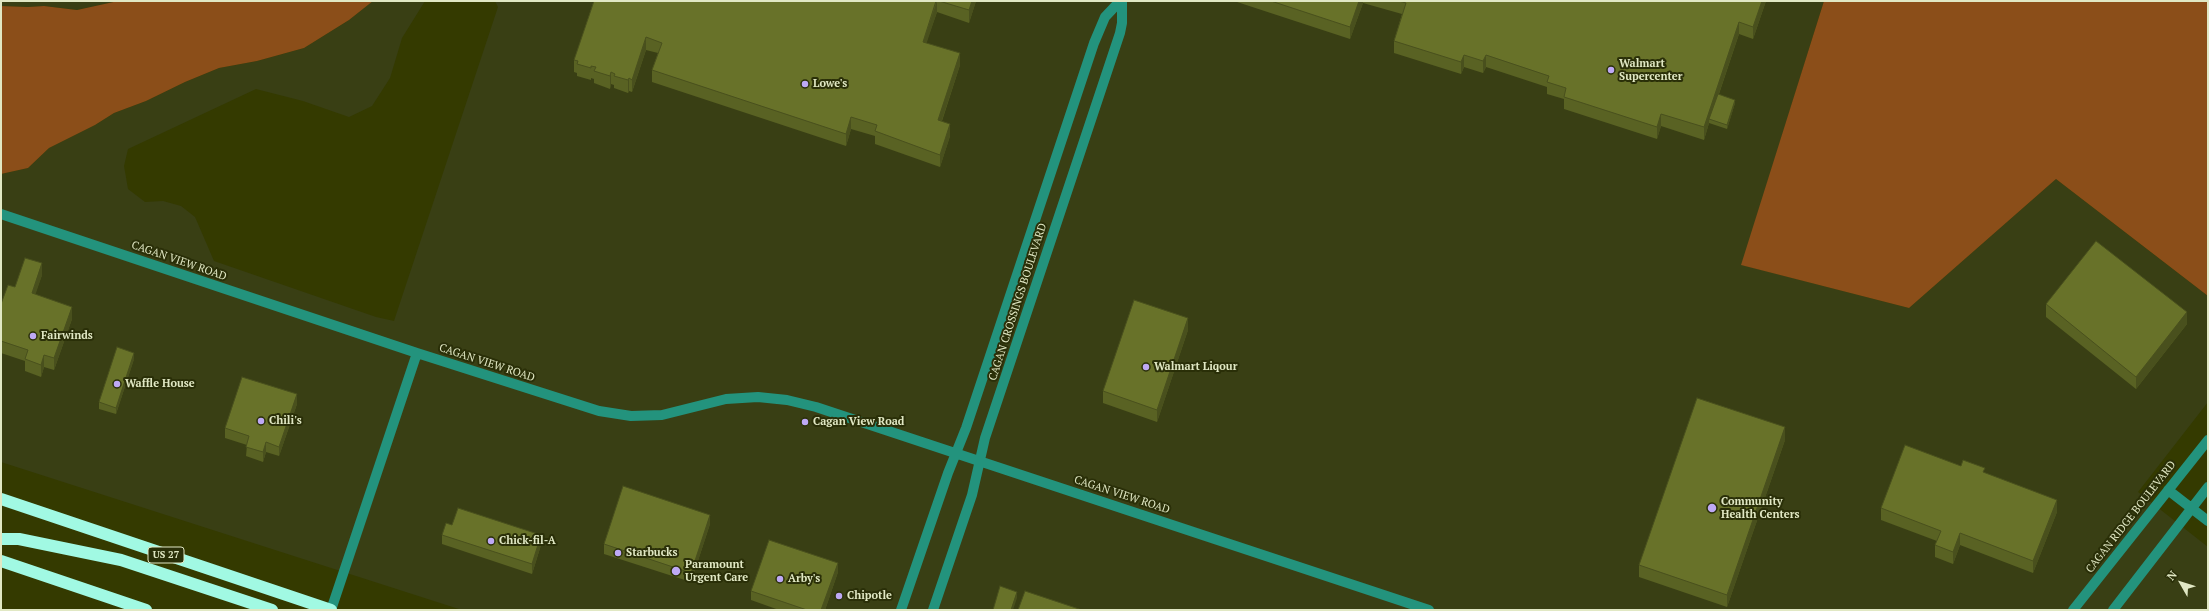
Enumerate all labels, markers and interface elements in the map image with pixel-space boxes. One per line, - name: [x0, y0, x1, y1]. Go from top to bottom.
- place label: Walmart Supercenter: [1619, 57, 1683, 83]
- marker: Walmart Supercenter: [1606, 65, 1616, 75]
- place label: Lowe's: [813, 77, 847, 91]
- marker: Lowe's: [800, 79, 810, 89]
- street label: CAGAN CROSSINGS BOULEVARD: [986, 222, 1050, 382]
- street label: CAGAN VIEW ROAD: [130, 239, 228, 283]
- place label: Fairwinds: [41, 329, 93, 343]
- marker: Fairwinds: [28, 331, 38, 341]
- street label: CAGAN VIEW ROAD: [438, 341, 536, 385]
- place label: Walmart Liqour: [1154, 360, 1237, 374]
- marker: Walmart Liqour: [1141, 362, 1151, 372]
- place label: Waffle House: [125, 377, 195, 391]
- marker: Waffle House: [112, 379, 122, 389]
- place label: Chili's: [269, 414, 302, 428]
- place label: Cagan View Road: [813, 415, 904, 429]
- marker: Chili's: [256, 416, 266, 426]
- marker: Cagan View Road: [800, 417, 810, 427]
- street label: CAGAN RIDGE BOULEVARD: [2083, 458, 2179, 576]
- street label: CAGAN VIEW ROAD: [1073, 473, 1171, 517]
- place label: Community Health Centers: [1721, 495, 1799, 521]
- marker: Community Health Centers: [1706, 502, 1718, 514]
- place label: Chick-fil-A: [499, 534, 556, 548]
- marker: Chick-fil-A: [486, 536, 496, 546]
- place label: Starbucks: [626, 546, 677, 560]
- road number: US 27: [148, 547, 184, 563]
- marker: Starbucks: [613, 548, 623, 558]
- place label: Paramount Urgent Care: [685, 558, 748, 584]
- north arrow: [2161, 563, 2201, 603]
- marker: Paramount Urgent Care: [670, 565, 682, 577]
- place label: Arby's: [788, 572, 820, 586]
- marker: Arby's: [775, 574, 785, 584]
- place label: Chipotle: [847, 589, 892, 603]
- marker: Chipotle: [834, 591, 844, 601]

